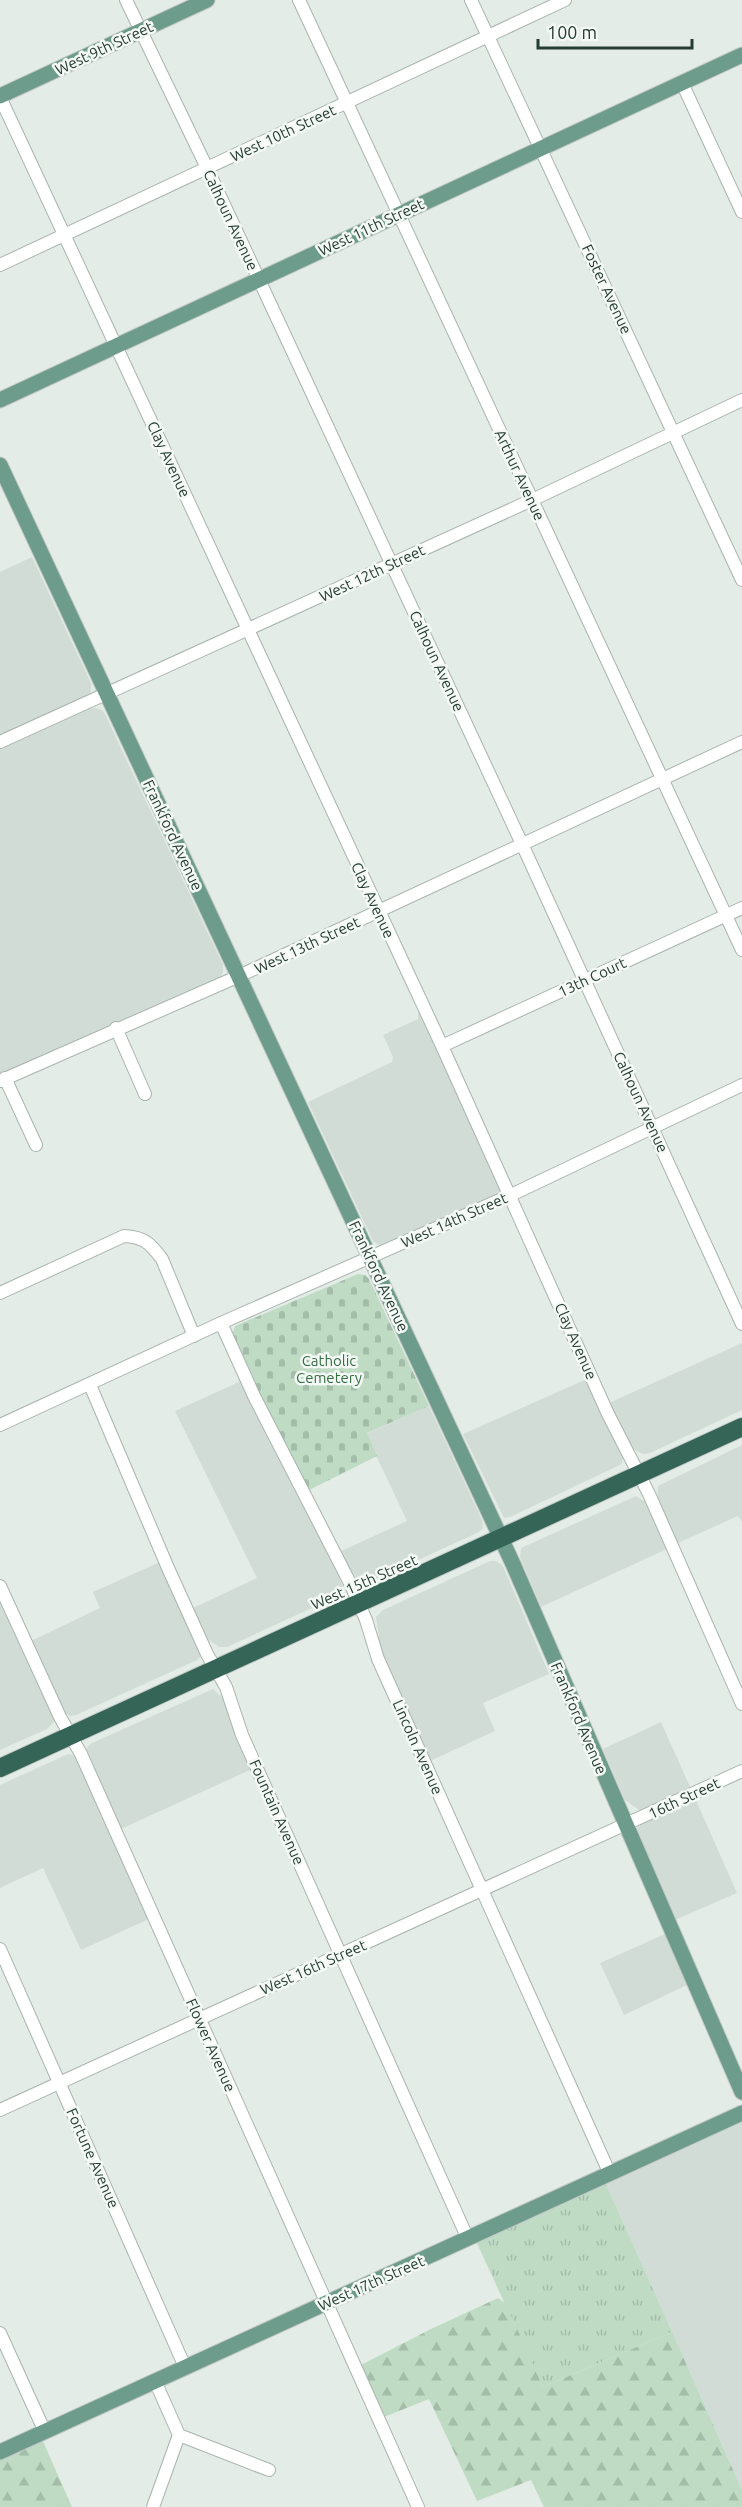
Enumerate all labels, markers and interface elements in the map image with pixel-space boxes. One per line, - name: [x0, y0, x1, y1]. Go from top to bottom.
- scale bar: [538, 12, 692, 50]
- street label: West 9th Street: [52, 18, 156, 78]
- text: 100 m: [547, 22, 597, 42]
- street label: West 10th Street: [228, 101, 339, 165]
- street label: Calhoun Avenue: [200, 167, 262, 273]
- street label: West 11th Street: [316, 195, 427, 259]
- street label: Foster Avenue: [579, 241, 635, 337]
- street label: Clay Avenue: [144, 418, 194, 500]
- street label: Arthur Avenue: [492, 427, 548, 523]
- street label: West 12th Street: [317, 541, 428, 605]
- street label: Calhoun Avenue: [406, 608, 468, 714]
- street label: Frankford Avenue: [140, 777, 206, 893]
- street label: Clay Avenue: [348, 859, 398, 941]
- street label: West 13th Street: [252, 913, 363, 977]
- street label: 13th Court: [555, 954, 629, 1000]
- street label: Calhoun Avenue: [610, 1049, 672, 1155]
- street label: West 14th Street: [398, 1189, 510, 1251]
- street label: Frankford Avenue: [346, 1218, 412, 1334]
- street label: Clay Avenue: [552, 1300, 600, 1382]
- park label: Catholic Cemetery: [296, 1352, 362, 1386]
- street label: West 15th Street: [308, 1551, 420, 1613]
- street label: Frankford Avenue: [548, 1659, 610, 1777]
- street label: Lincoln Avenue: [389, 1697, 447, 1797]
- street label: Fountain Avenue: [246, 1757, 308, 1867]
- street label: 16th Street: [646, 1774, 722, 1822]
- street label: West 16th Street: [257, 1936, 369, 1998]
- street label: Flower Avenue: [183, 1996, 239, 2094]
- street label: Fortune Avenue: [63, 2105, 123, 2211]
- street label: West 17th Street: [315, 2252, 427, 2314]

